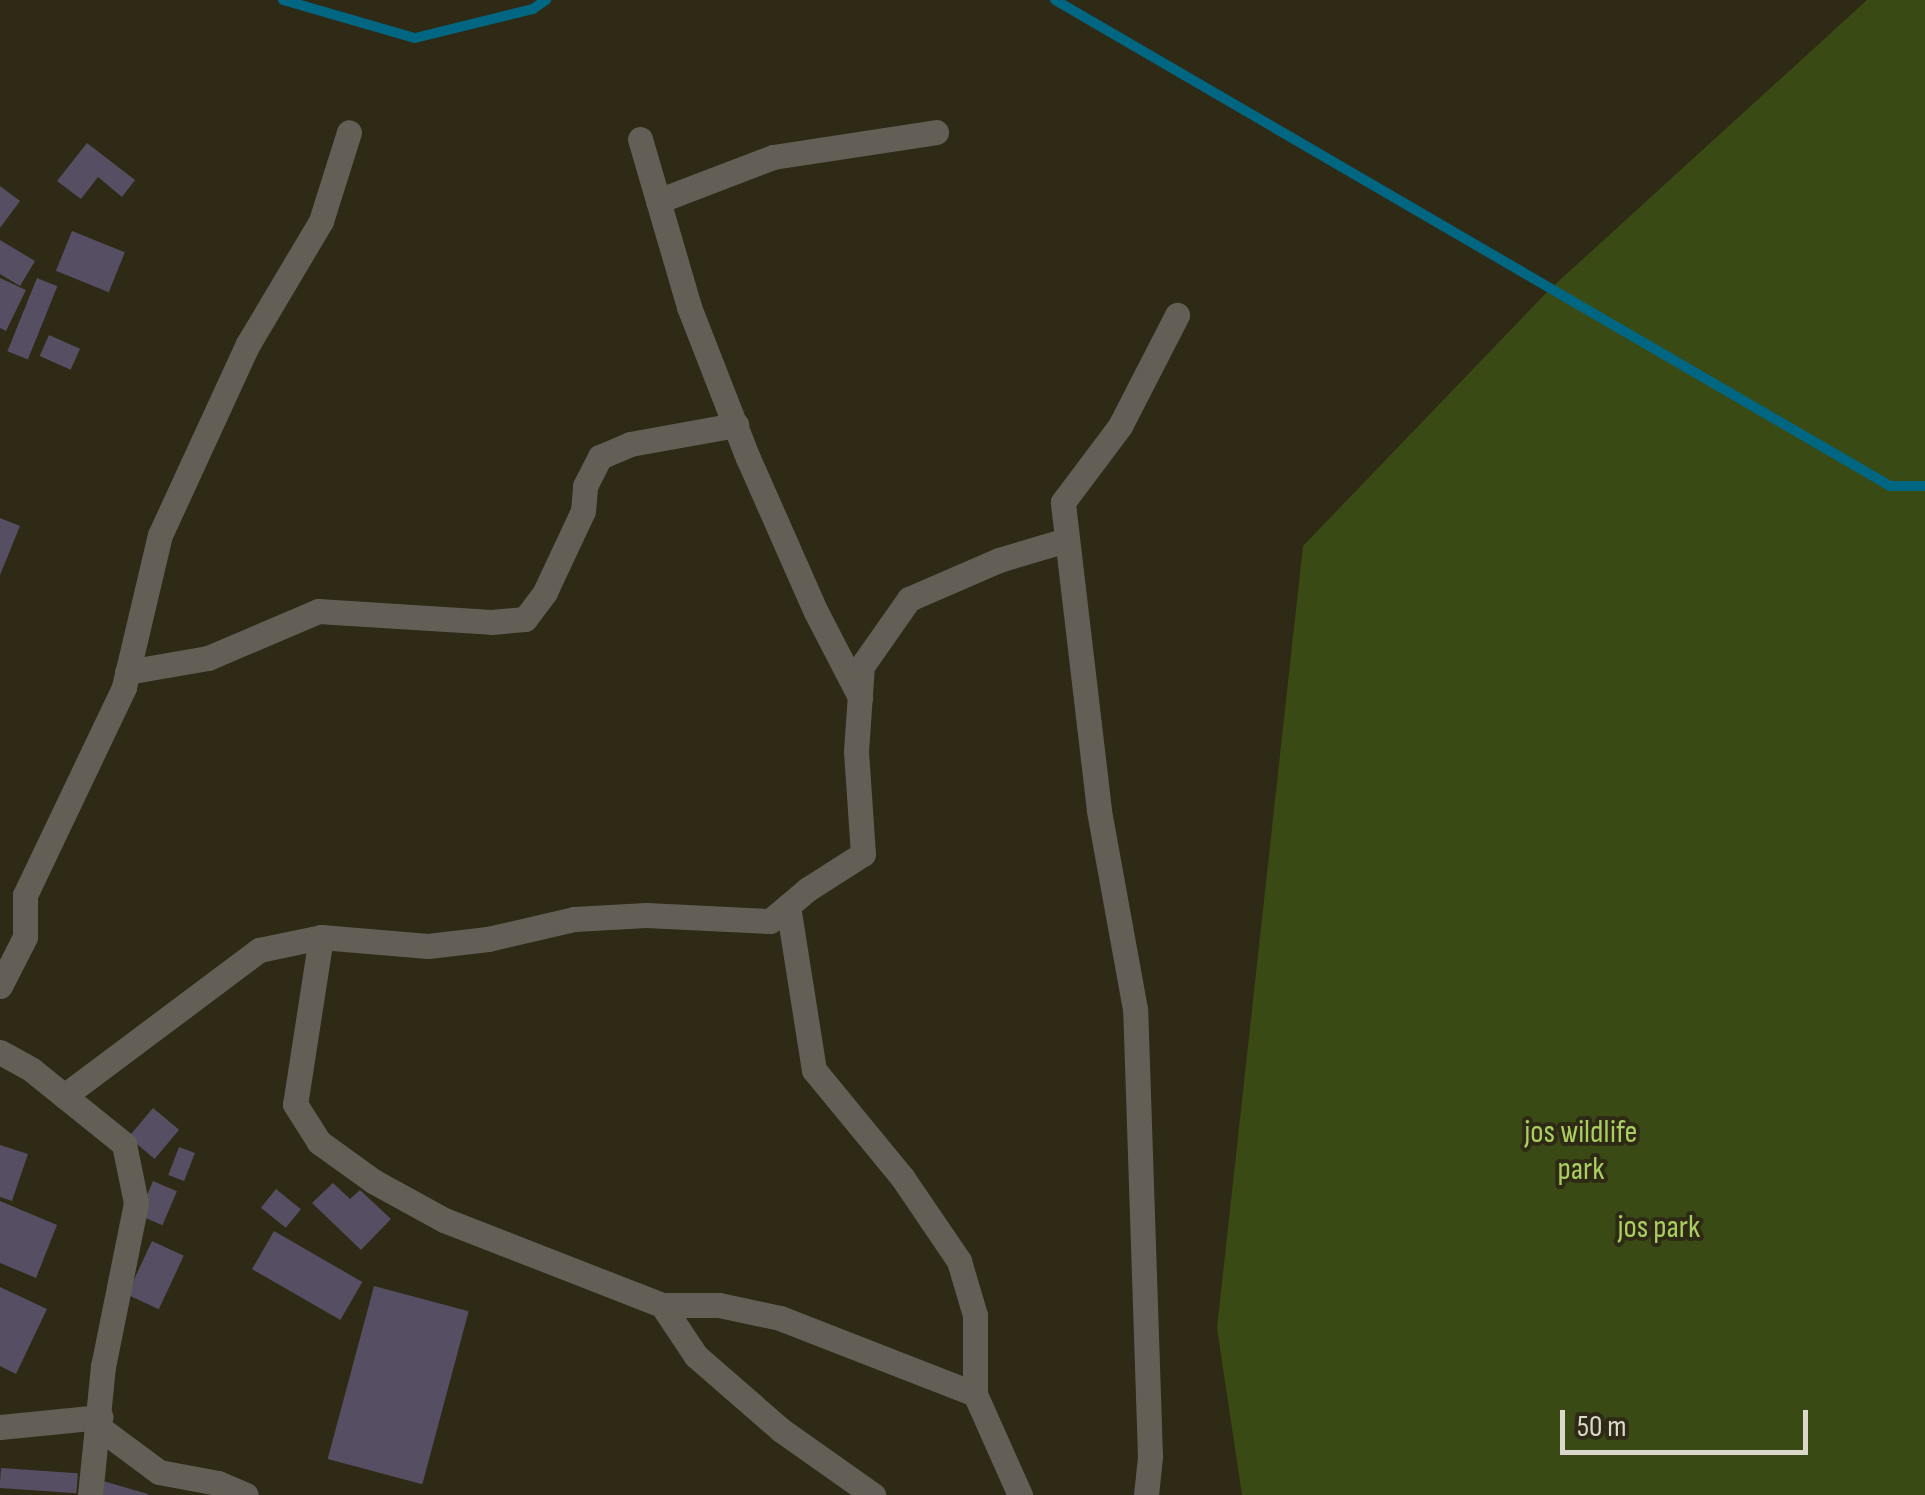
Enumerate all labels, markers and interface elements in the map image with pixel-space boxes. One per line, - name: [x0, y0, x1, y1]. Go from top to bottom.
- park label: jos wildlife park: [1525, 1115, 1637, 1190]
- park label: jos park: [1618, 1209, 1700, 1247]
- scale bar: [1565, 1390, 1812, 1452]
- text: 50 m: [1577, 1409, 1626, 1445]

